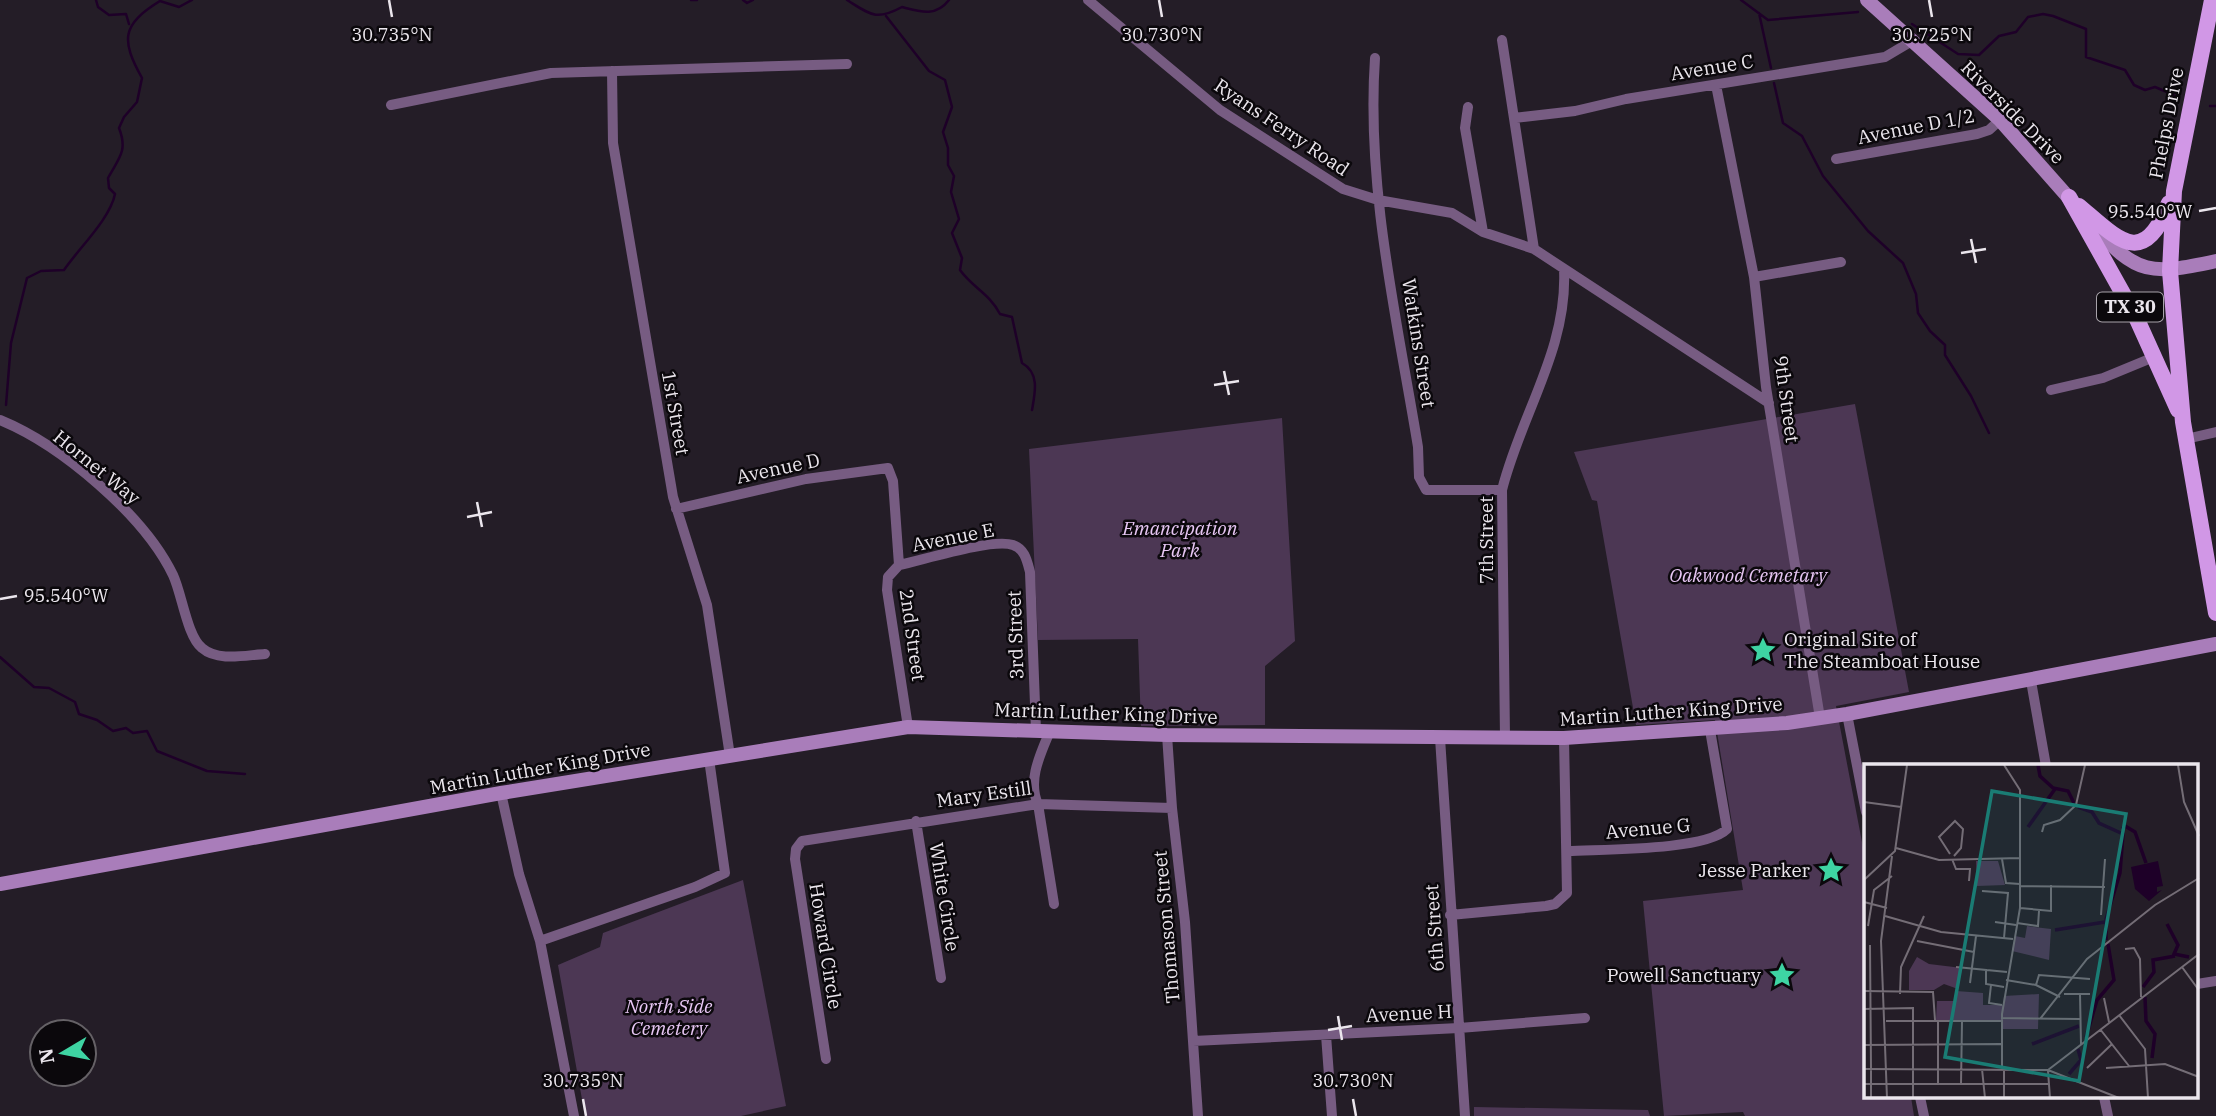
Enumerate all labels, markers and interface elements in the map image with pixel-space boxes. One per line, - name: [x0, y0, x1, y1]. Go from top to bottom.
- text: 30.735°N: [351, 23, 433, 46]
- text: 30.730°N: [1121, 23, 1203, 46]
- text: 30.725°N: [1891, 23, 1973, 46]
- street label: Avenue C: [1669, 49, 1755, 85]
- street label: Riverside Drive: [1956, 55, 2070, 169]
- street label: Phelps Drive: [2143, 65, 2189, 181]
- street label: Ryans Ferry Road: [1210, 73, 1354, 181]
- street label: Avenue D 1/2: [1855, 103, 1977, 149]
- text: 95.540°W: [2108, 200, 2193, 223]
- street label: Watkins Street: [1397, 277, 1441, 410]
- road number: TX 30: [2097, 292, 2163, 321]
- street label: 9th Street: [1769, 354, 1805, 444]
- street label: 1st Street: [657, 369, 695, 457]
- street label: Hornet Way: [49, 425, 146, 510]
- street label: Avenue D: [734, 447, 822, 489]
- street label: 7th Street: [1474, 496, 1498, 584]
- park label: Emancipation Park: [1121, 516, 1238, 562]
- street label: Avenue E: [910, 517, 996, 557]
- park label: Oakwood Cemetary: [1669, 563, 1828, 587]
- text: 95.540°W: [24, 584, 109, 607]
- street label: 2nd Street: [895, 587, 931, 683]
- street label: 3rd Street: [1001, 590, 1029, 680]
- place label: Original Site of The Steamboat House: [1784, 627, 1980, 673]
- place icon: Original Site of The Steamboat House: [1748, 635, 1778, 665]
- street label: Martin Luther King Drive: [1559, 691, 1783, 731]
- street label: Martin Luther King Drive: [994, 697, 1218, 729]
- street label: Martin Luther King Drive: [428, 737, 652, 799]
- inset map: [1864, 764, 2198, 1098]
- street label: Mary Estill: [935, 775, 1033, 813]
- street label: Avenue G: [1605, 812, 1691, 844]
- street label: White Circle: [925, 841, 965, 953]
- street label: Thomason Street: [1147, 849, 1185, 1004]
- place icon: Jesse Parker: [1816, 855, 1846, 885]
- place label: Jesse Parker: [1699, 858, 1811, 882]
- street label: Howard Circle: [804, 881, 848, 1011]
- street label: 6th Street: [1419, 883, 1449, 973]
- place icon: Powell Sanctuary: [1767, 960, 1797, 990]
- place label: Powell Sanctuary: [1607, 963, 1762, 987]
- park label: North Side Cemetery: [624, 994, 713, 1040]
- street label: Avenue H: [1365, 999, 1453, 1027]
- north arrow: [28, 1018, 98, 1088]
- text: N: [33, 1046, 59, 1065]
- text: 30.735°N: [542, 1069, 624, 1092]
- text: 30.730°N: [1312, 1069, 1394, 1092]

